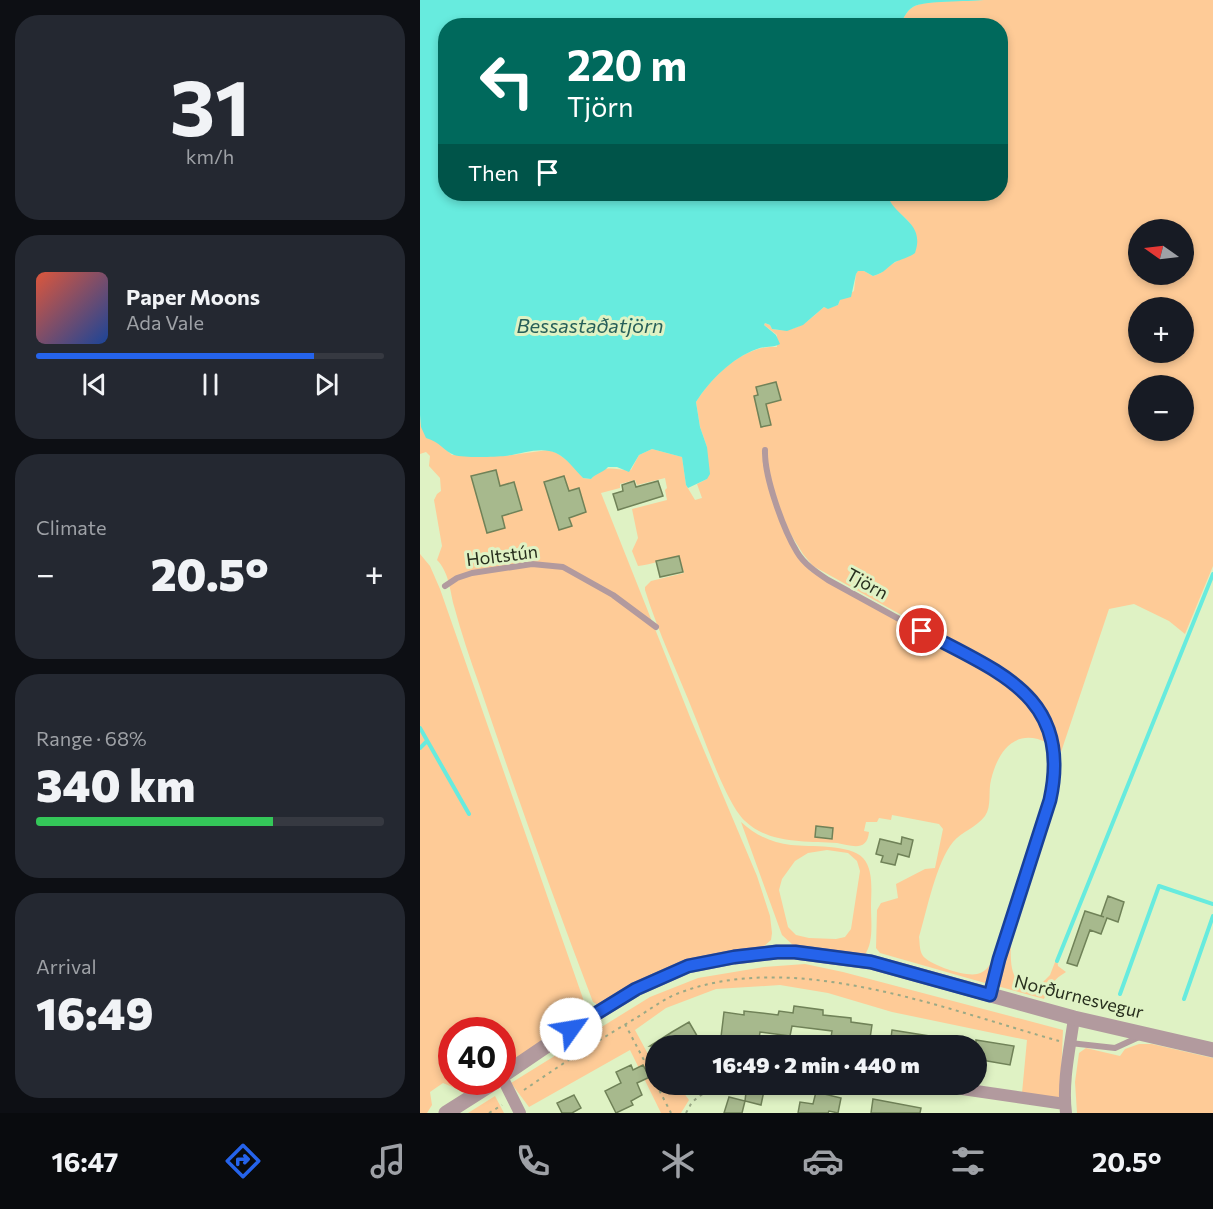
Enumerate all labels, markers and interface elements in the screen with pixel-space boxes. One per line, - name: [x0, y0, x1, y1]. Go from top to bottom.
- text: 220 m: [567, 38, 687, 90]
- icon: left: [468, 42, 546, 120]
- text: 31: [170, 57, 250, 152]
- text: Tjörn: [567, 90, 634, 123]
- text: km/h: [186, 144, 234, 168]
- icon: arrive: [531, 156, 564, 189]
- text: Then: [468, 159, 519, 186]
- north arrow: [1128, 219, 1194, 285]
- map controls: [1128, 219, 1194, 441]
- text: Paper Moons: [126, 283, 260, 310]
- button: +: [1128, 297, 1194, 363]
- text: Ada Vale: [126, 310, 204, 334]
- water label: Bessastaðatjörn: [517, 313, 663, 337]
- icon: previous: [78, 368, 111, 401]
- icon: pause: [194, 368, 227, 401]
- icon: next: [310, 368, 343, 401]
- button: −: [1128, 375, 1194, 441]
- text: Climate: [36, 515, 106, 539]
- street label: Holtstún: [465, 540, 539, 570]
- text: 20.5°: [151, 545, 269, 600]
- text: −: [36, 552, 55, 593]
- text: +: [365, 552, 384, 593]
- street label: Tjörn: [843, 563, 892, 604]
- pin: [896, 605, 947, 656]
- icon: arrive: [905, 614, 938, 647]
- text: Range · 68%: [36, 726, 147, 750]
- text: 340 km: [36, 756, 195, 811]
- text: Arrival: [36, 954, 97, 978]
- street label: Norðurnesvegur: [1012, 969, 1146, 1023]
- text: 16:49: [36, 984, 154, 1039]
- position arrow: [539, 997, 603, 1061]
- speed limit sign: 40: [438, 1017, 516, 1095]
- text: 16:49 · 2 min · 440 m: [712, 1051, 920, 1078]
- icon: directions: [222, 1140, 264, 1182]
- icon: music: [367, 1140, 409, 1182]
- icon: phone: [512, 1140, 554, 1182]
- icon: climate: [657, 1140, 699, 1182]
- icon: car: [802, 1140, 844, 1182]
- icon: filters: [947, 1140, 989, 1182]
- text: 16:47: [52, 1145, 118, 1178]
- text: 20.5°: [1092, 1145, 1161, 1178]

